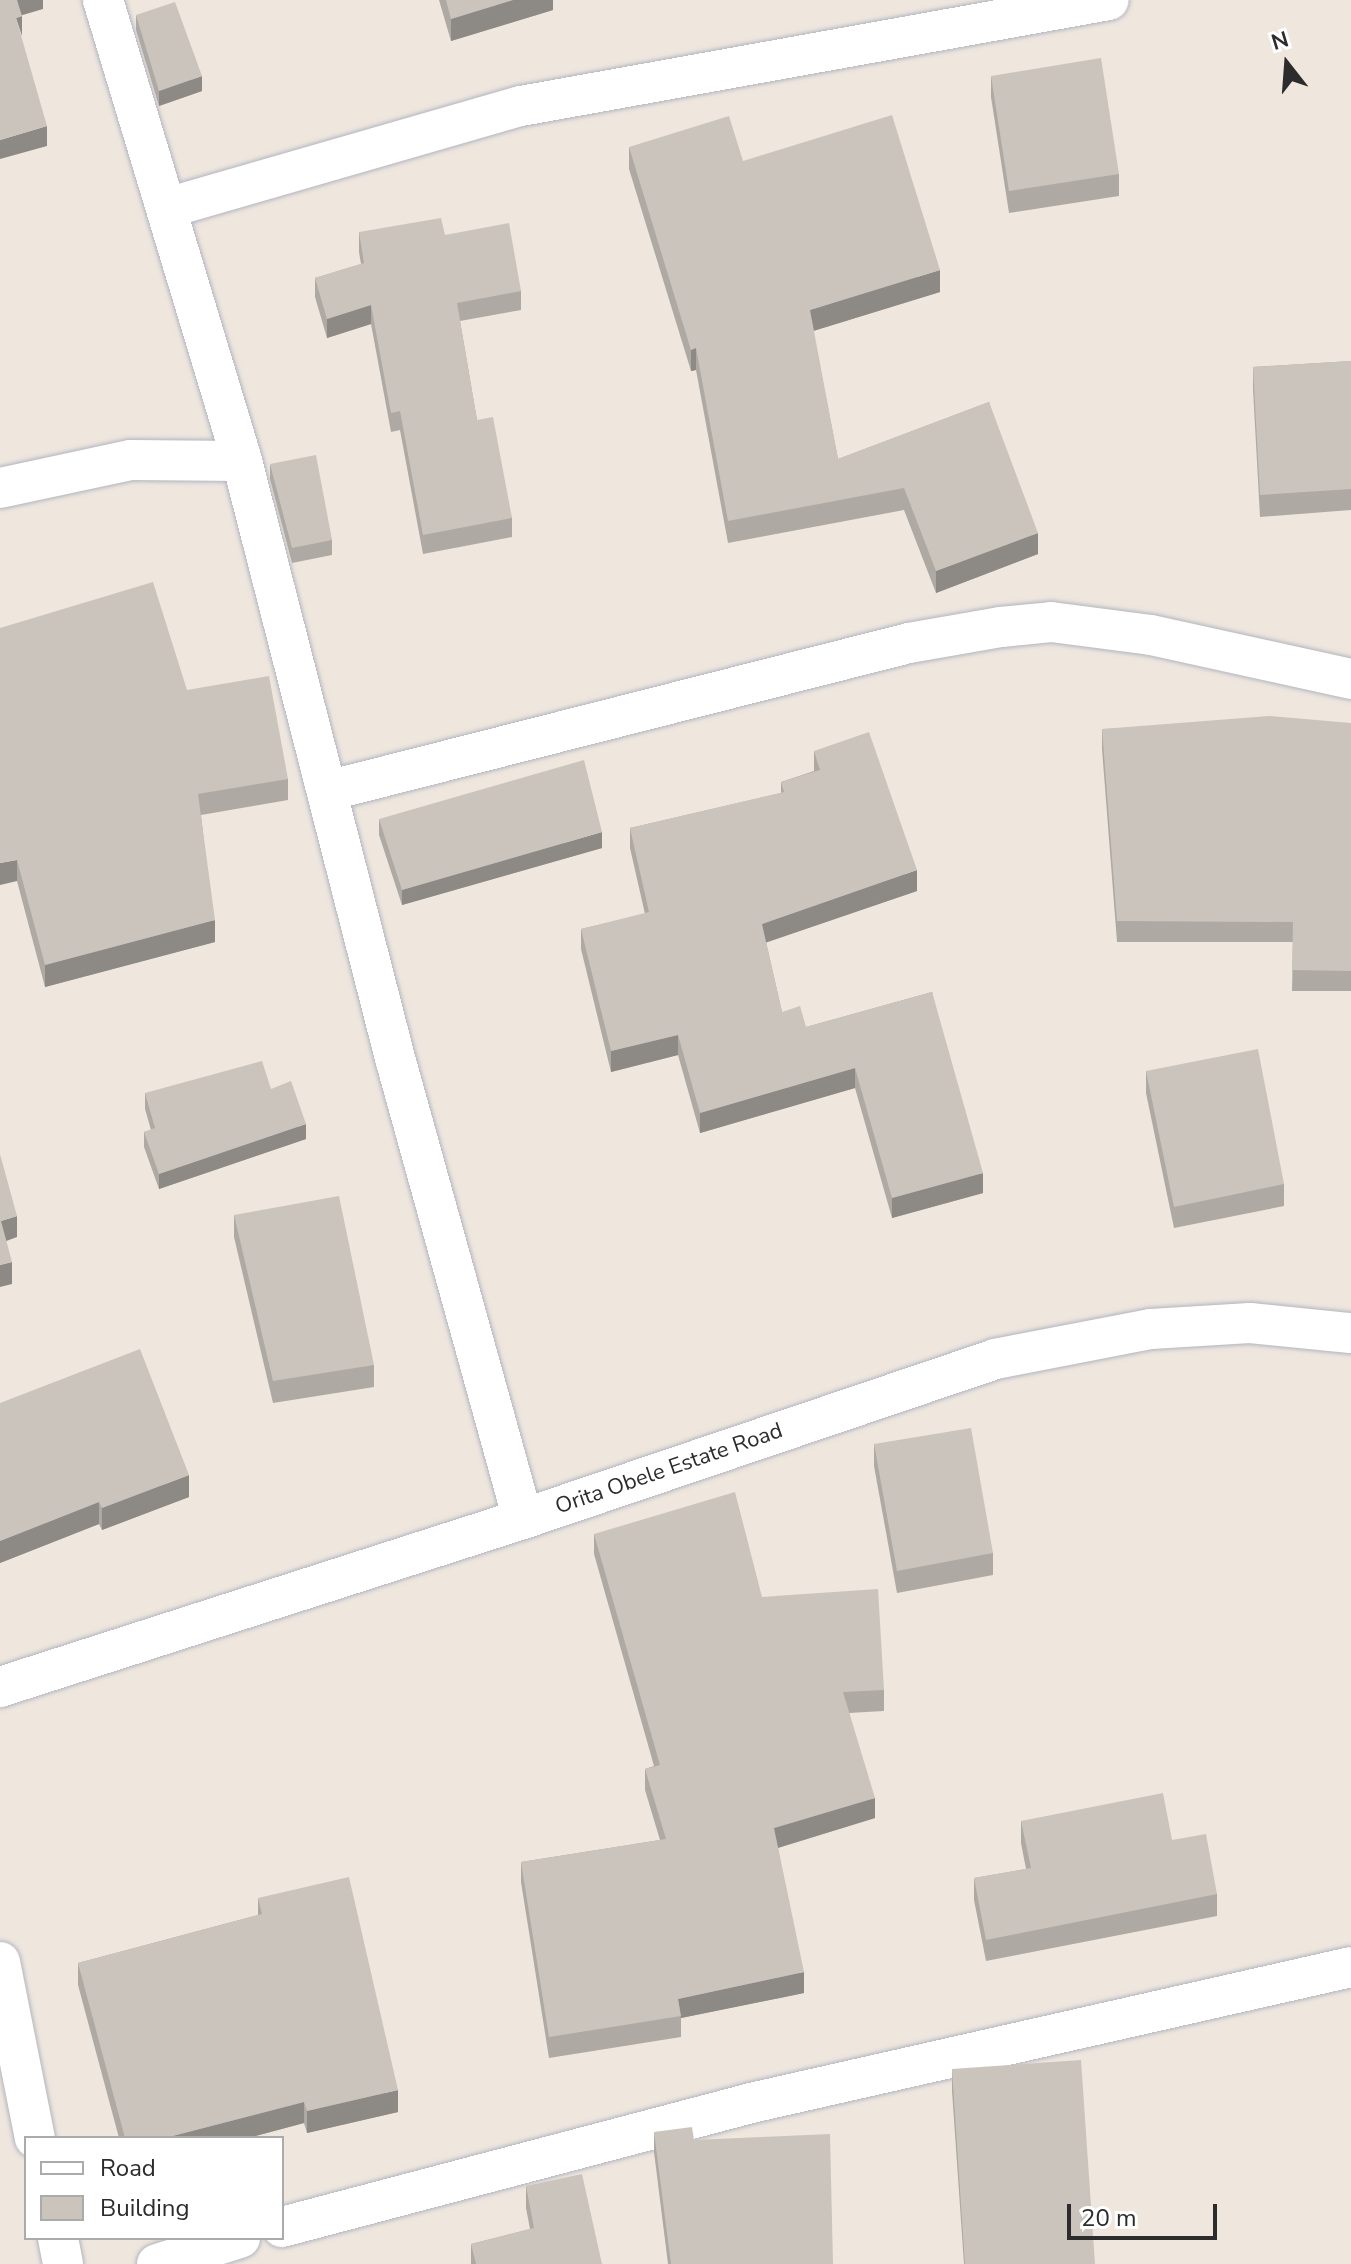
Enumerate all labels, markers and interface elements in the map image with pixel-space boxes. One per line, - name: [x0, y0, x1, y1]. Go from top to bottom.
- north arrow: [1247, 24, 1327, 104]
- text: N: [1268, 24, 1292, 58]
- street label: Orita Obele Estate Road: [552, 1418, 786, 1520]
- legend: [24, 2136, 284, 2240]
- text: Road: [100, 2152, 156, 2184]
- scale bar: [1071, 2188, 1221, 2238]
- text: Building: [100, 2192, 190, 2224]
- text: 20 m: [1081, 2202, 1137, 2234]

